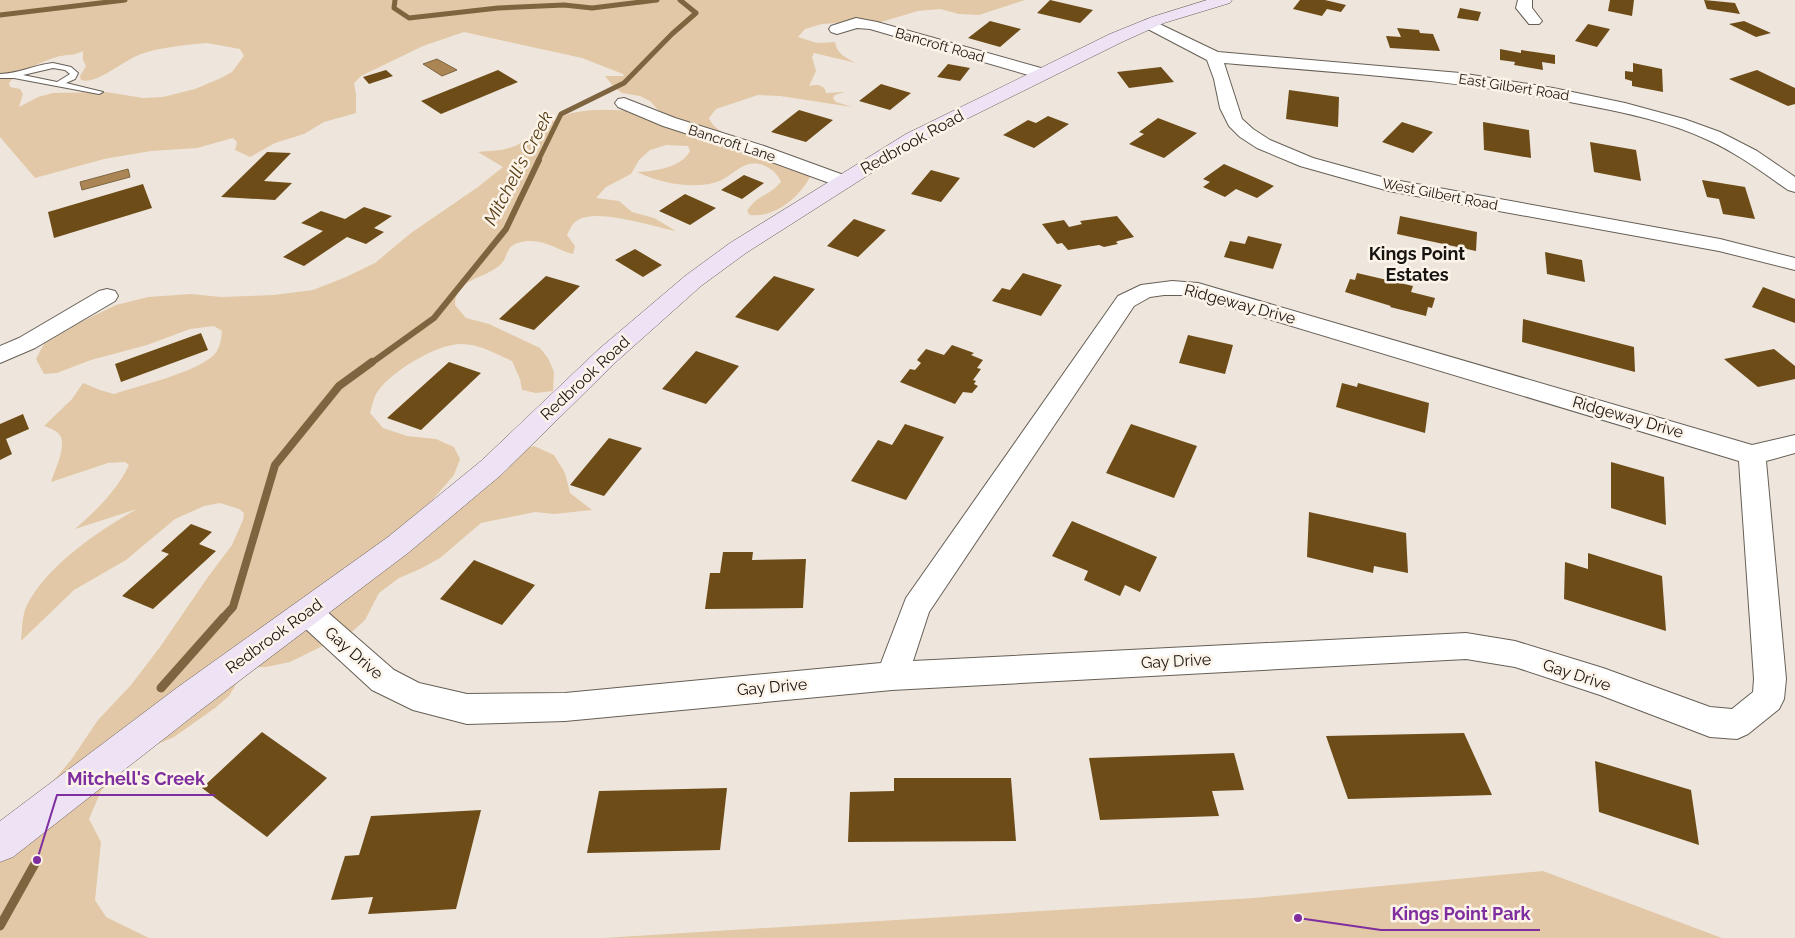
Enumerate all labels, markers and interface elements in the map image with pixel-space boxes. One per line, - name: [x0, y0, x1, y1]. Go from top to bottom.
- street label: Bancroft Road: [893, 25, 987, 65]
- street label: East Gilbert Road: [1458, 70, 1570, 104]
- street label: Redbrook Road: [857, 106, 967, 178]
- water label: Mitchell's Creek: [479, 107, 557, 229]
- street label: Bancroft Lane: [686, 121, 778, 165]
- street label: West Gilbert Road: [1381, 175, 1499, 213]
- district label: Kings Point Estates: [1369, 243, 1465, 285]
- street label: Ridgeway Drive: [1182, 280, 1298, 328]
- street label: Redbrook Road: [537, 332, 633, 424]
- street label: Ridgeway Drive: [1570, 392, 1686, 442]
- street label: Redbrook Road: [222, 595, 326, 677]
- street label: Gay Drive: [321, 623, 387, 683]
- street label: Gay Drive: [1140, 650, 1212, 672]
- street label: Gay Drive: [1541, 655, 1613, 695]
- street label: Gay Drive: [736, 674, 808, 700]
- callout: Mitchell's Creek: [57, 762, 215, 795]
- text: Mitchell's Creek: [67, 768, 206, 789]
- callout: Kings Point Park: [1381, 897, 1540, 930]
- text: Kings Point Park: [1391, 903, 1532, 924]

